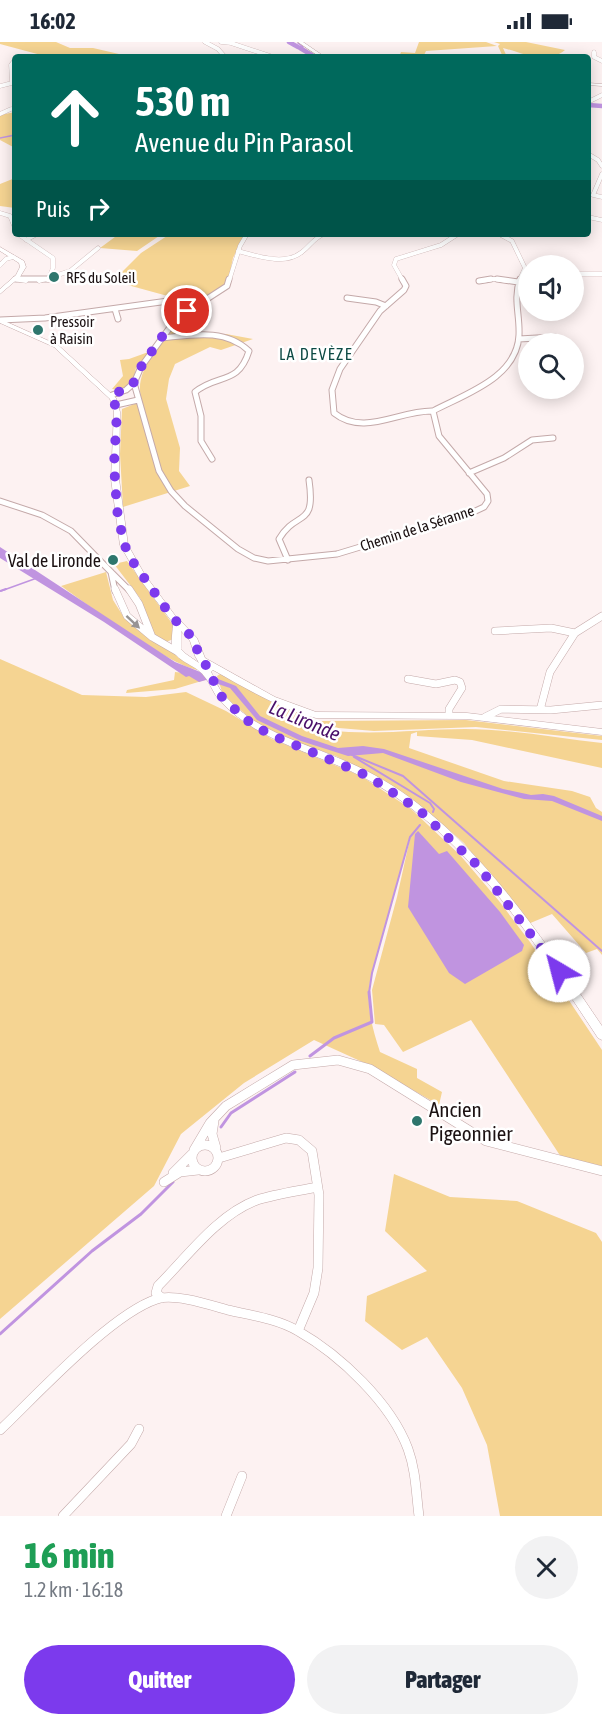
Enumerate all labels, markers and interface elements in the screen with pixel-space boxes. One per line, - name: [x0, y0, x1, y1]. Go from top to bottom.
- text: 16:02: [30, 8, 76, 34]
- text: 530 m: [135, 77, 230, 125]
- icon: ahead: [36, 78, 114, 156]
- text: Avenue du Pin Parasol: [135, 127, 353, 158]
- icon: right: [82, 192, 115, 225]
- text: Puis: [36, 196, 70, 222]
- map controls: [518, 255, 584, 399]
- button: sound: [518, 255, 584, 321]
- place label: RFS du Soleil: [66, 269, 136, 286]
- marker: RFS du Soleil: [47, 270, 61, 284]
- pin: [161, 285, 212, 336]
- icon: arrive: [170, 294, 203, 327]
- place label: Pressoir à Raisin: [50, 313, 95, 347]
- marker: Pressoir à Raisin: [31, 323, 45, 337]
- button: search: [518, 333, 584, 399]
- district label: LA DEVÈZE: [279, 345, 353, 363]
- street label: Chemin de la Séranne: [358, 501, 476, 554]
- place label: Val de Lironde: [8, 550, 101, 571]
- marker: Val de Lironde: [106, 553, 120, 567]
- one-way arrow: [125, 615, 140, 628]
- water label: La Lironde: [266, 695, 344, 745]
- position arrow: [527, 939, 591, 1003]
- place label: Ancien Pigeonnier: [429, 1097, 513, 1145]
- marker: Ancien Pigeonnier: [410, 1114, 424, 1128]
- text: 16 min: [24, 1534, 114, 1576]
- button: close: [515, 1536, 578, 1599]
- text: 1.2 km · 16:18: [24, 1578, 123, 1601]
- button: Quitter: [24, 1645, 295, 1714]
- button: Partager: [307, 1645, 578, 1714]

